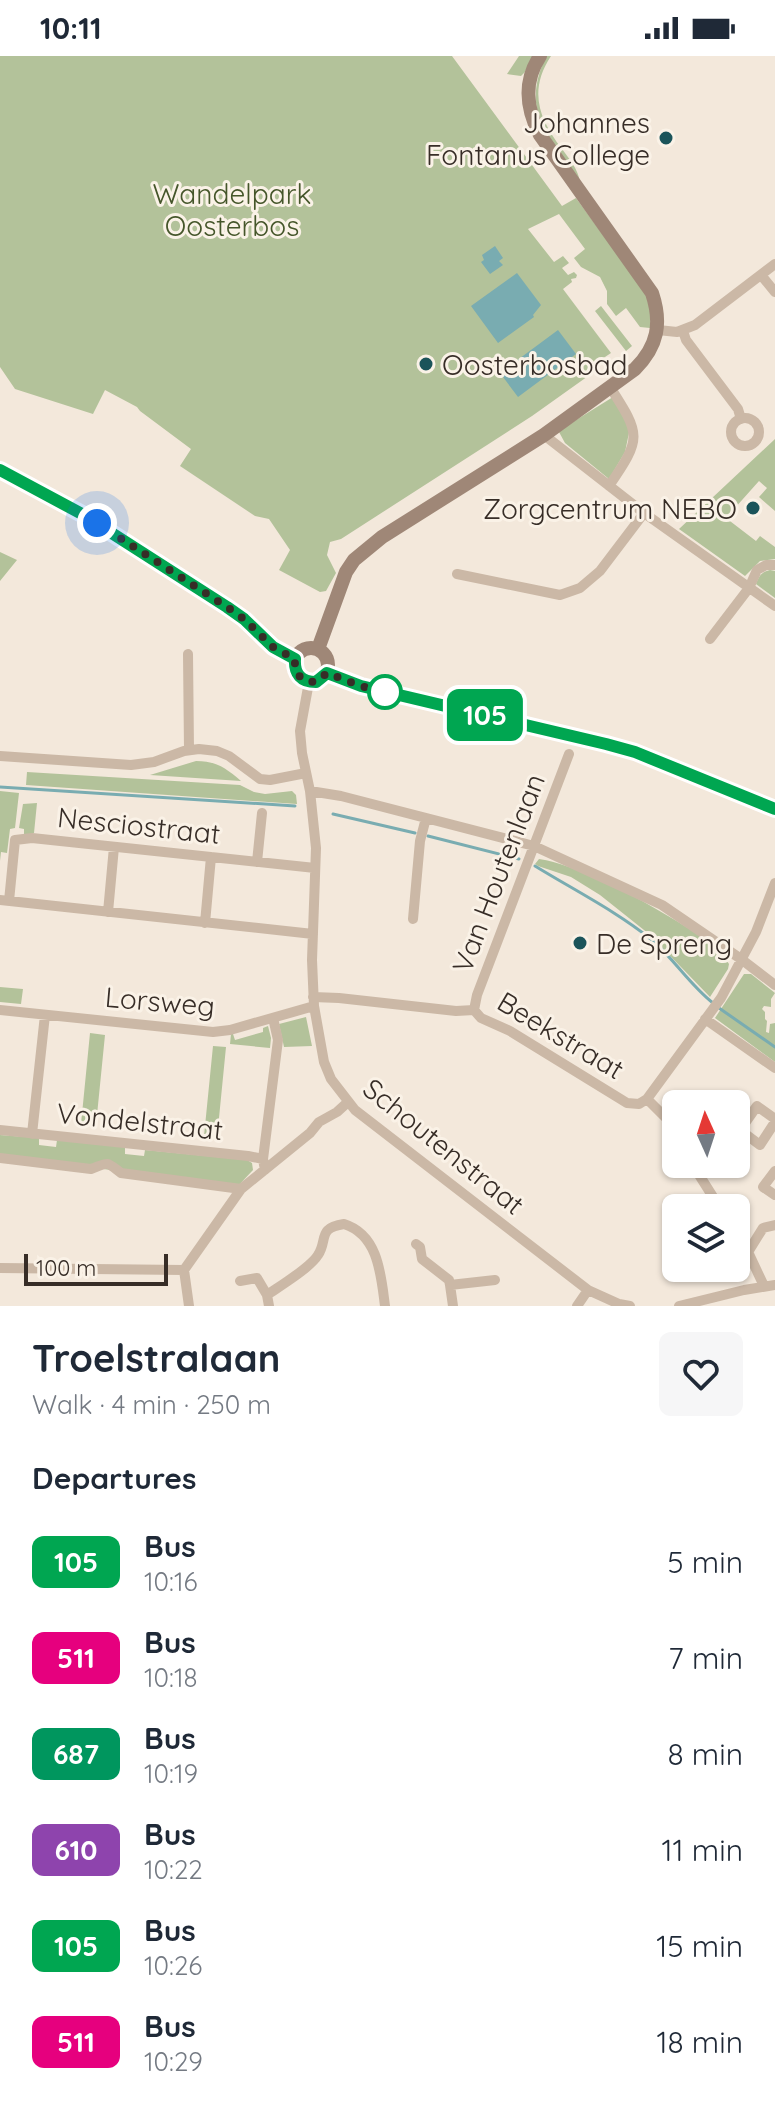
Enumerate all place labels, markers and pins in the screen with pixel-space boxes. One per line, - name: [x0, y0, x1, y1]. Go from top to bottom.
- place label: Johannes Fontanus College: [426, 105, 650, 172]
- marker: Johannes Fontanus College: [657, 129, 675, 147]
- place label: Oosterbosbad: [442, 347, 628, 382]
- marker: Oosterbosbad: [417, 355, 435, 373]
- place label: Zorgcentrum NEBO: [483, 491, 737, 526]
- marker: Zorgcentrum NEBO: [744, 499, 762, 517]
- unlabelled marker: [368, 675, 402, 709]
- place label: De Spreng: [596, 926, 732, 961]
- marker: De Spreng: [571, 934, 589, 952]

